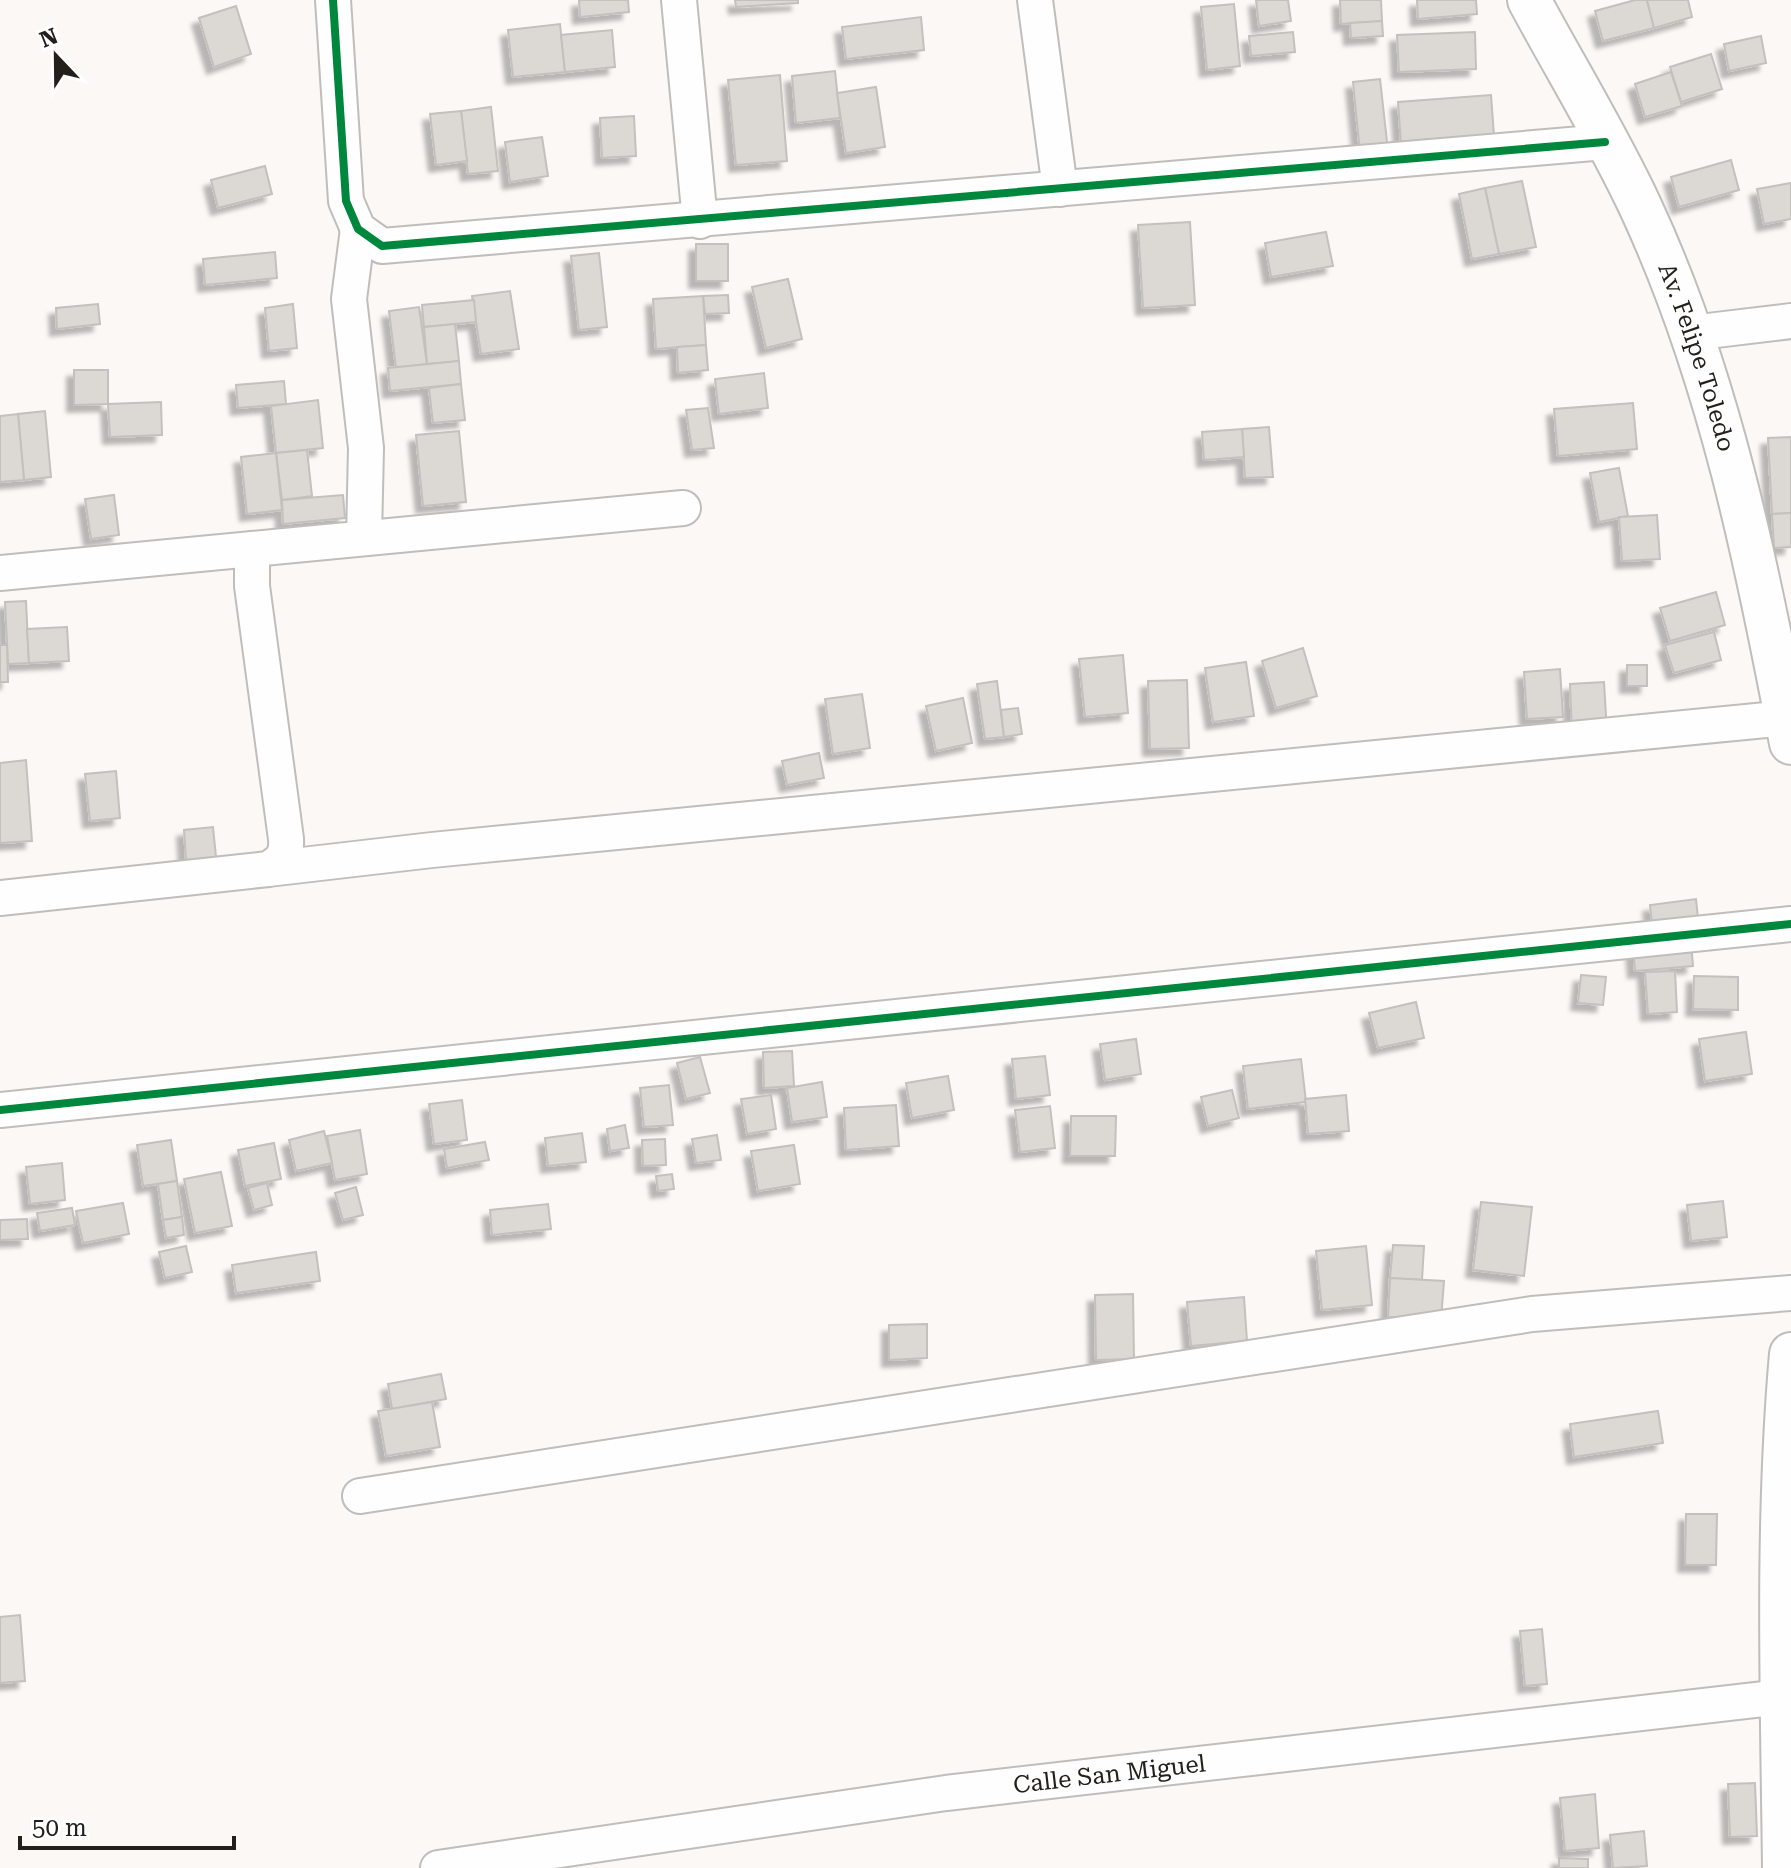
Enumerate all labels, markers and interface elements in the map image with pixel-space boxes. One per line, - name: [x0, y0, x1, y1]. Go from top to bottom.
- north arrow: [16, 16, 96, 96]
- text: N: [36, 23, 61, 53]
- street label: Av. Felipe Toledo: [1652, 259, 1741, 455]
- street label: Calle San Miguel: [1012, 1749, 1207, 1799]
- scale bar: [20, 1800, 234, 1850]
- text: 50 m: [32, 1814, 87, 1842]

